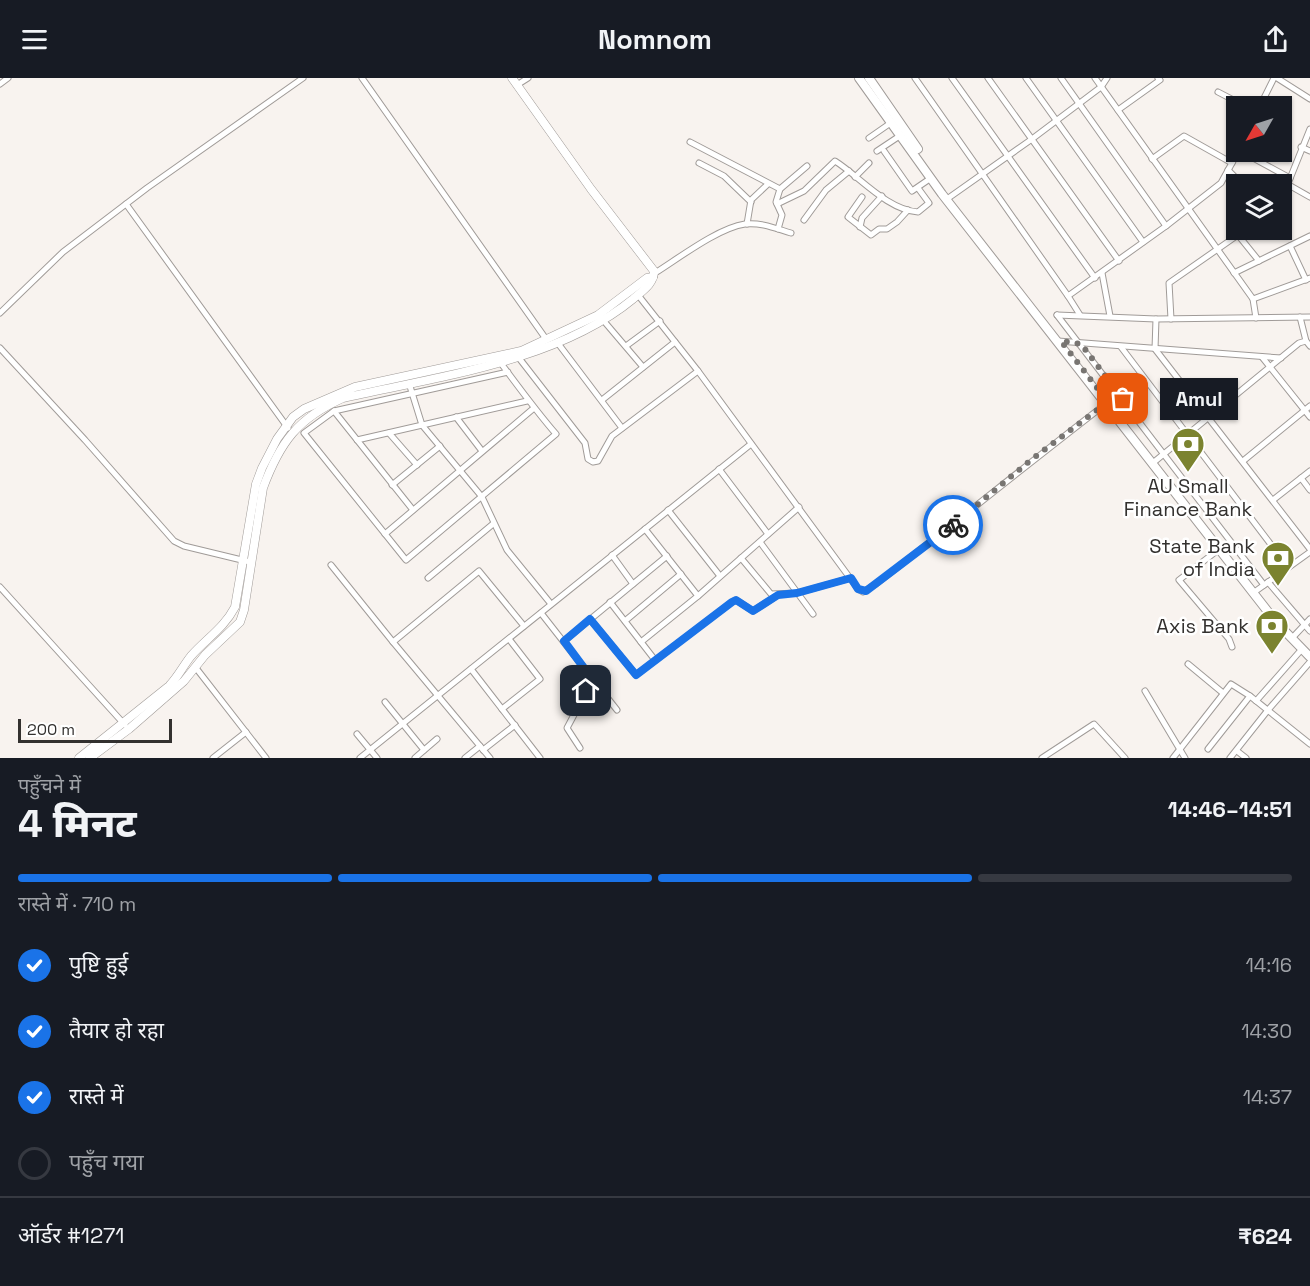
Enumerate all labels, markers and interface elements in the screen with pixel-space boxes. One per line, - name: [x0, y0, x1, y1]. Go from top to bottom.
- text: Nomnom: [598, 22, 712, 57]
- icon: menu: [18, 23, 51, 56]
- icon: share: [1259, 23, 1292, 56]
- north arrow: [1226, 96, 1292, 162]
- map controls: [1226, 96, 1292, 240]
- button: layers: [1226, 174, 1292, 240]
- pin: [1097, 373, 1148, 424]
- callout: Amul: [1159, 378, 1237, 420]
- icon: bag: [1106, 382, 1139, 415]
- text: Amul: [1175, 386, 1223, 412]
- bank icon: AU Small Finance Bank: [1170, 426, 1206, 473]
- place label: AU Small Finance Bank: [1124, 473, 1252, 522]
- courier: [923, 495, 983, 555]
- icon: bike: [937, 509, 970, 542]
- place label: State Bank of India: [1149, 533, 1255, 582]
- bank icon: State Bank of India: [1260, 540, 1296, 587]
- bank icon: Axis Bank: [1254, 608, 1290, 655]
- place label: Axis Bank: [1156, 613, 1249, 639]
- pin: [560, 665, 611, 716]
- icon: home: [569, 674, 602, 707]
- scale bar: [18, 716, 172, 744]
- text: 200 m: [27, 719, 75, 740]
- text: पहुँचने में: [18, 773, 81, 799]
- text: 14:46–14:51: [1168, 795, 1292, 823]
- text: 4 मिनट: [18, 799, 137, 848]
- text: रास्ते में · 710 m: [18, 891, 136, 917]
- icon: check: [18, 949, 51, 982]
- text: पुष्टि हुई: [69, 950, 128, 978]
- text: 14:16: [1245, 952, 1292, 978]
- icon: check: [18, 1015, 51, 1048]
- text: तैयार हो रहा: [69, 1016, 164, 1044]
- text: 14:30: [1241, 1018, 1292, 1044]
- icon: check: [18, 1081, 51, 1114]
- text: रास्ते में: [69, 1082, 124, 1110]
- text: 14:37: [1243, 1084, 1292, 1110]
- text: पहुँच गया: [69, 1148, 144, 1176]
- text: ऑर्डर #1271: [18, 1221, 124, 1249]
- text: ₹624: [1238, 1222, 1292, 1250]

